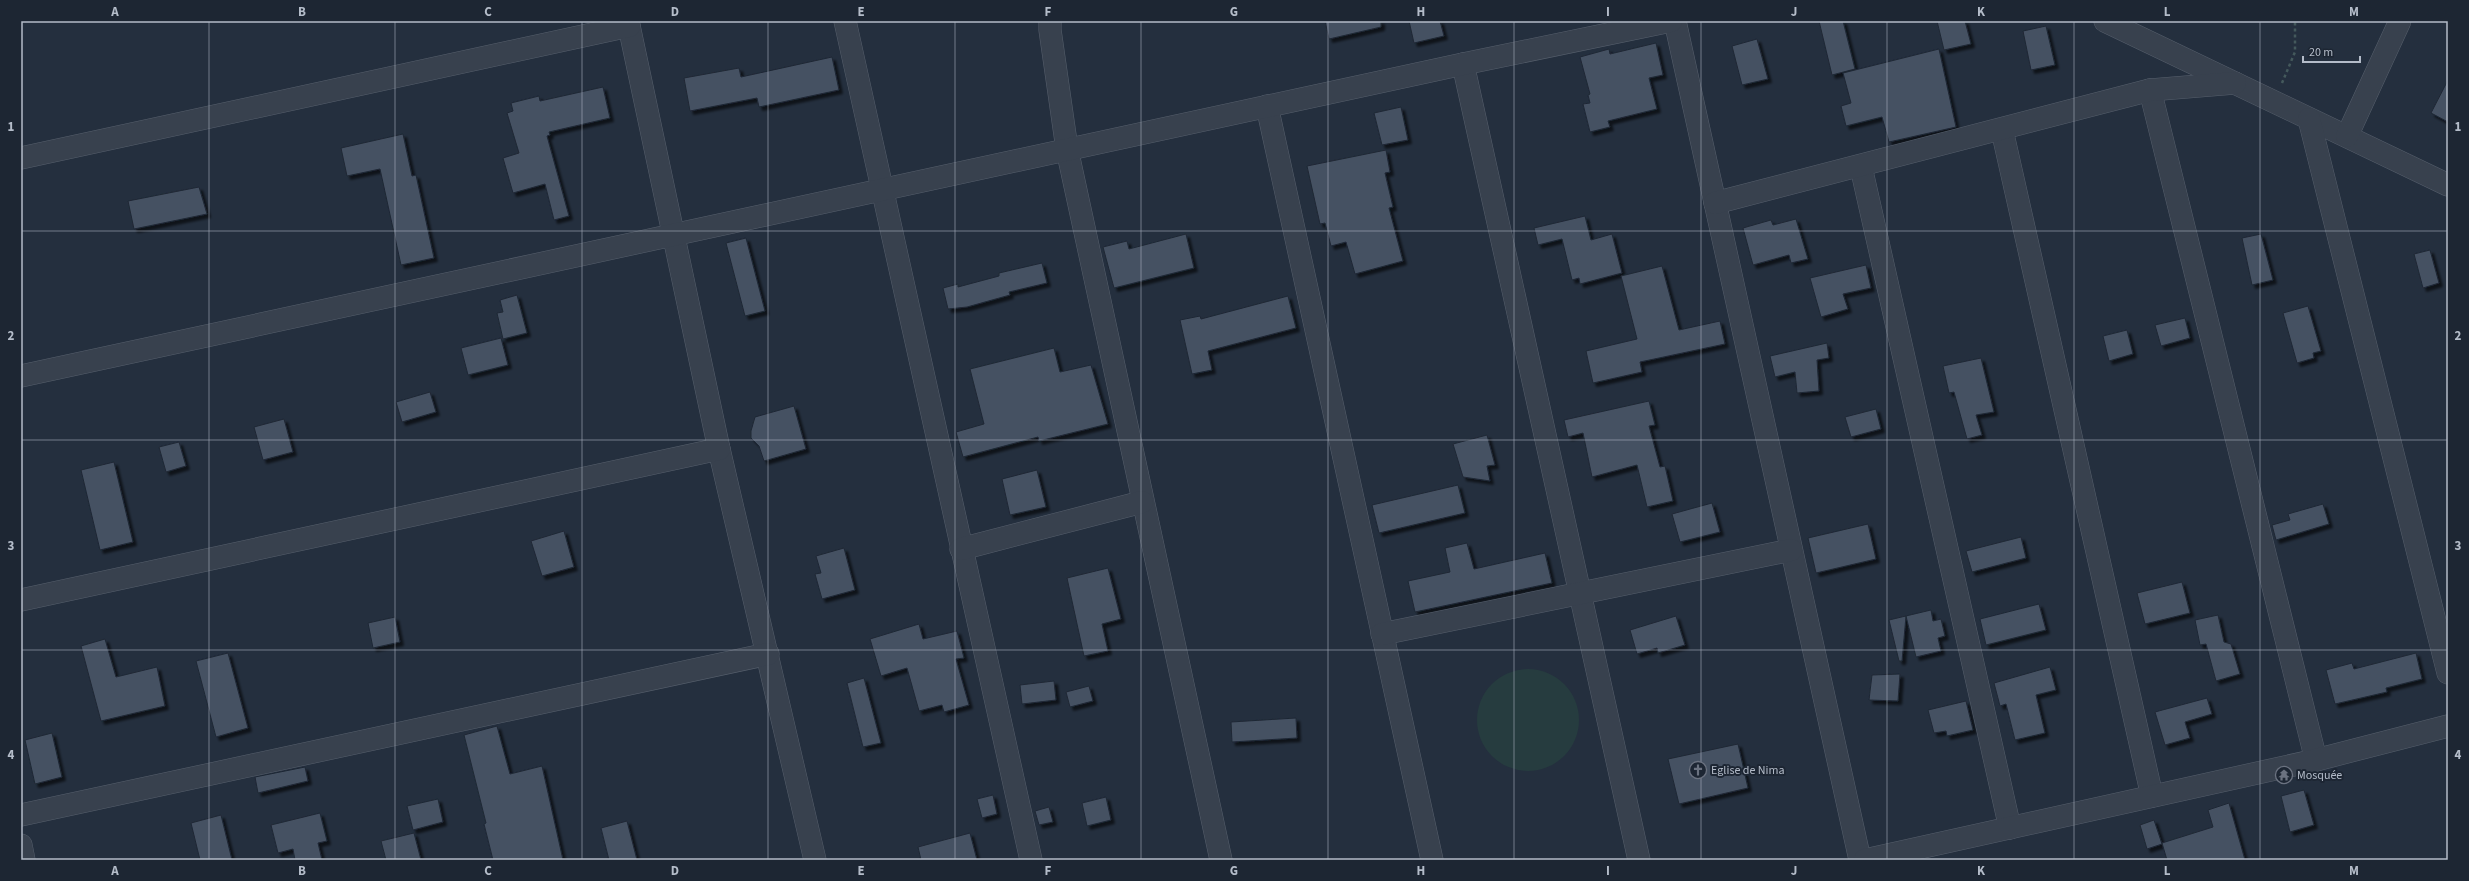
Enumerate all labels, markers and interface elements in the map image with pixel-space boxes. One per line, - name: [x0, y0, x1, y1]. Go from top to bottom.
- text: A: [110, 3, 119, 21]
- text: B: [298, 3, 306, 21]
- text: C: [484, 3, 492, 21]
- text: D: [671, 3, 679, 21]
- text: E: [857, 3, 865, 21]
- text: F: [1045, 3, 1052, 21]
- text: G: [1230, 3, 1238, 21]
- text: H: [1417, 3, 1425, 21]
- text: I: [1606, 3, 1610, 21]
- text: J: [1791, 3, 1797, 21]
- text: K: [1977, 3, 1986, 21]
- text: L: [2164, 3, 2171, 21]
- text: M: [2349, 3, 2359, 21]
- scale bar: [2303, 38, 2360, 64]
- text: 20 m: [2309, 44, 2333, 61]
- text: 1: [8, 118, 15, 136]
- text: 1: [2455, 118, 2462, 136]
- text: 2: [8, 327, 15, 345]
- text: 2: [2455, 327, 2462, 345]
- text: 3: [8, 537, 15, 555]
- text: 3: [2455, 537, 2462, 555]
- text: 4: [8, 746, 15, 764]
- text: 4: [2455, 746, 2462, 764]
- church icon: Eglise de Nima: [1688, 760, 1708, 780]
- place label: Eglise de Nima: [1711, 762, 1785, 779]
- temple icon: Mosquée: [2274, 765, 2294, 785]
- place label: Mosquée: [2297, 767, 2342, 784]
- text: A: [110, 862, 119, 880]
- text: B: [298, 862, 306, 880]
- text: C: [484, 862, 492, 880]
- text: D: [671, 862, 679, 880]
- text: E: [857, 862, 865, 880]
- text: F: [1045, 862, 1052, 880]
- text: G: [1230, 862, 1238, 880]
- text: H: [1417, 862, 1425, 880]
- text: I: [1606, 862, 1610, 880]
- text: J: [1791, 862, 1797, 880]
- text: K: [1977, 862, 1986, 880]
- text: L: [2164, 862, 2171, 880]
- text: M: [2349, 862, 2359, 880]

